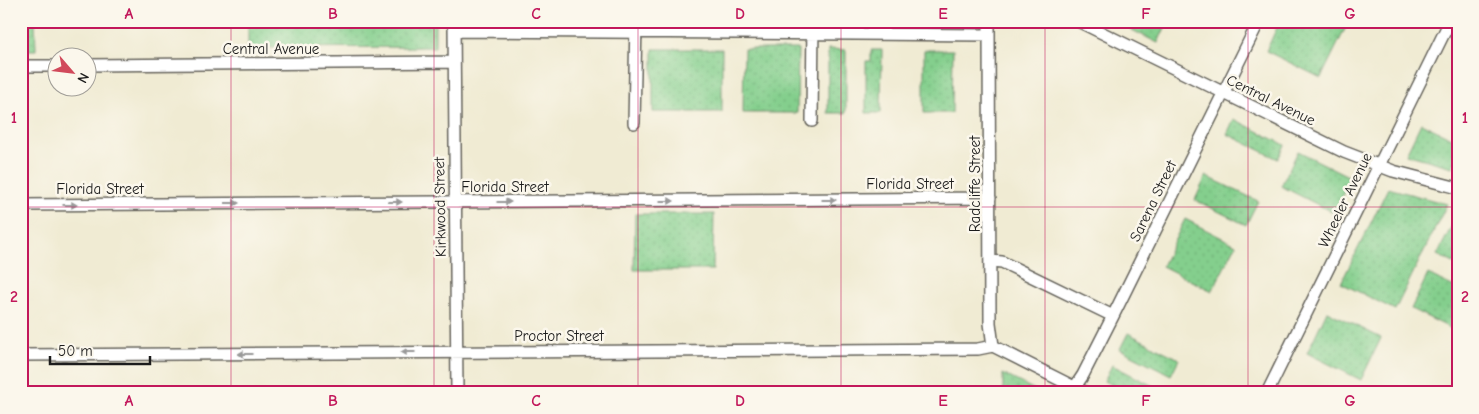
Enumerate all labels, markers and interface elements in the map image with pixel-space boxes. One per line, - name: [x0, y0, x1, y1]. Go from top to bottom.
- text: A: [125, 5, 134, 23]
- text: B: [328, 5, 338, 23]
- text: C: [531, 5, 541, 23]
- text: D: [735, 5, 745, 23]
- text: E: [938, 5, 948, 23]
- text: F: [1141, 5, 1151, 23]
- text: G: [1344, 5, 1356, 23]
- street label: Central Avenue: [223, 40, 320, 58]
- north arrow: [48, 48, 98, 98]
- text: N: [73, 70, 93, 86]
- street label: Central Avenue: [1224, 71, 1319, 129]
- text: 1: [11, 109, 17, 127]
- text: 1: [1462, 109, 1468, 127]
- street label: Radcliffe Street: [966, 135, 984, 232]
- street label: Wheeler Avenue: [1314, 149, 1376, 250]
- street label: Kirkwood Street: [430, 156, 450, 257]
- street label: Sarena Street: [1126, 157, 1181, 244]
- street label: Florida Street: [866, 175, 954, 193]
- street label: Florida Street: [461, 178, 549, 196]
- street label: Florida Street: [56, 180, 144, 198]
- one-way arrow: [822, 195, 838, 203]
- one-way arrow: [659, 197, 675, 205]
- one-way arrow: [387, 198, 403, 206]
- one-way arrow: [497, 198, 513, 206]
- one-way arrow: [225, 199, 241, 207]
- one-way arrow: [62, 201, 78, 209]
- text: 2: [10, 288, 18, 306]
- text: 2: [1461, 288, 1469, 306]
- street label: Proctor Street: [514, 327, 604, 345]
- scale bar: [50, 334, 150, 366]
- text: 50 m: [58, 342, 93, 360]
- one-way arrow: [399, 348, 415, 356]
- one-way arrow: [237, 350, 253, 358]
- text: A: [125, 392, 134, 410]
- text: B: [328, 392, 338, 410]
- text: C: [531, 392, 541, 410]
- text: D: [735, 392, 745, 410]
- text: E: [938, 392, 948, 410]
- text: F: [1141, 392, 1151, 410]
- text: G: [1344, 392, 1356, 410]

